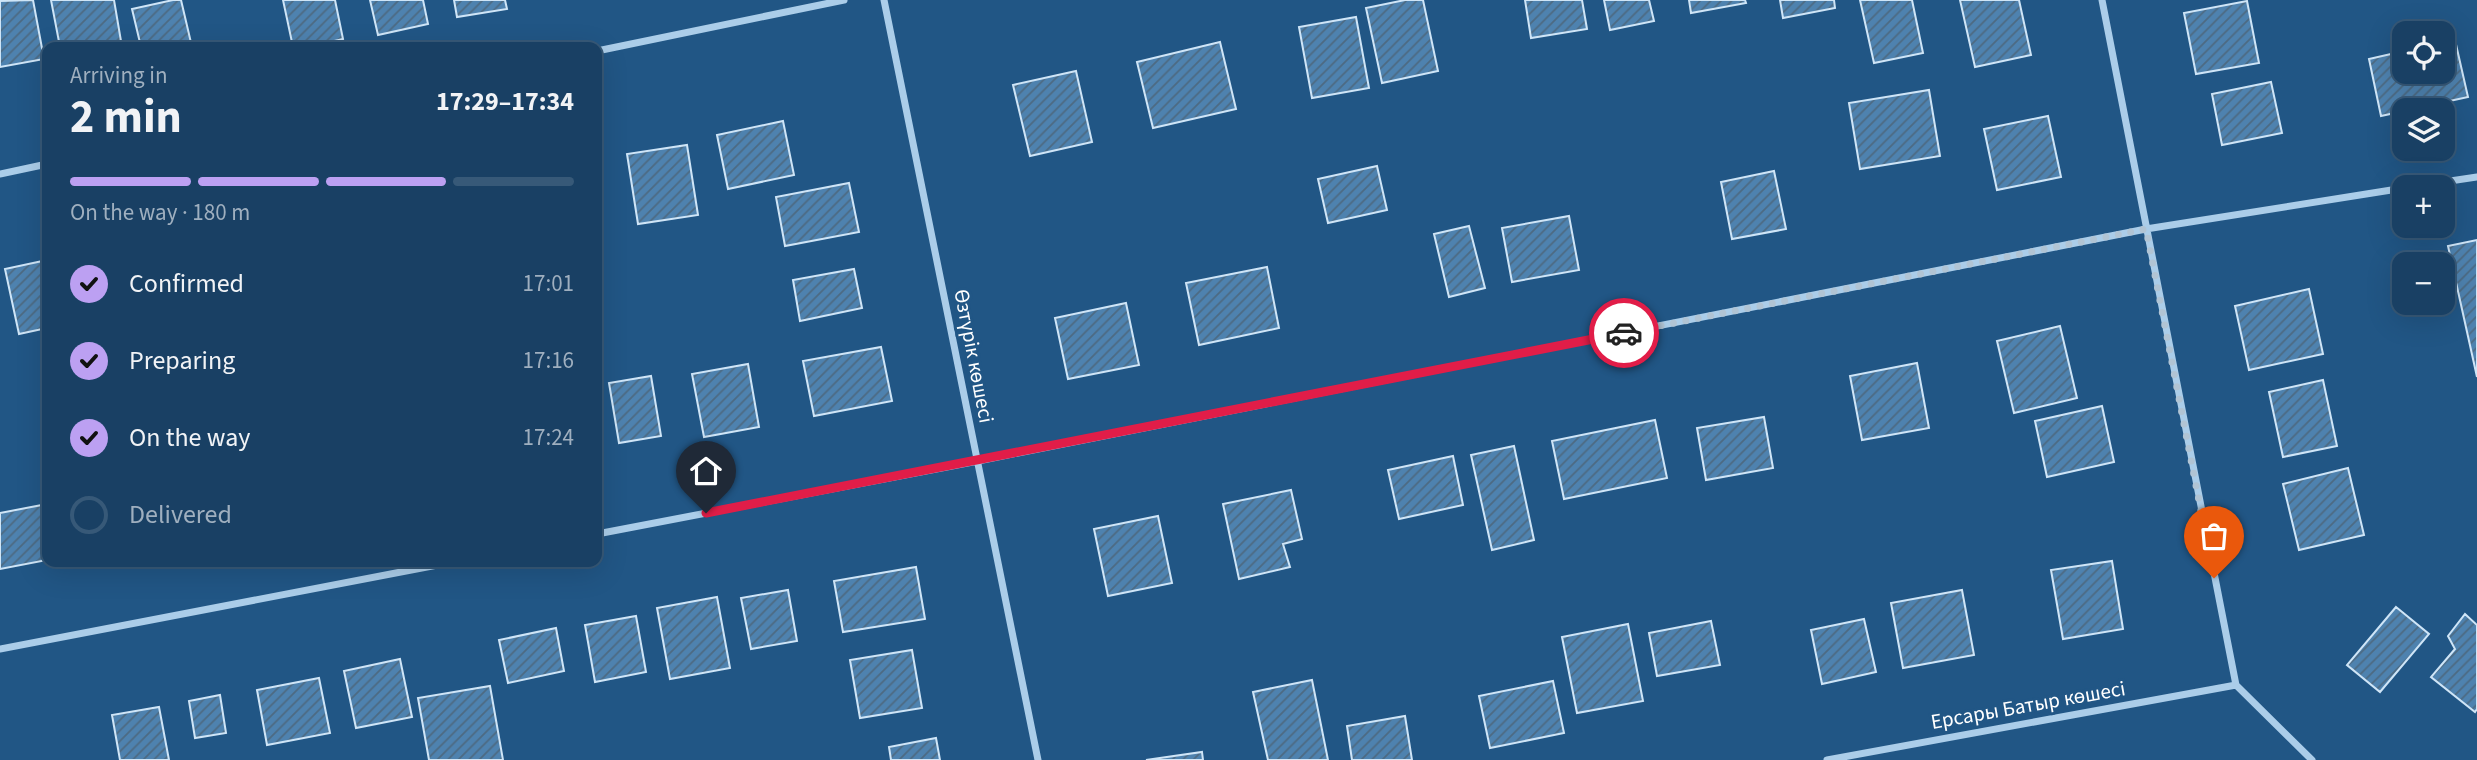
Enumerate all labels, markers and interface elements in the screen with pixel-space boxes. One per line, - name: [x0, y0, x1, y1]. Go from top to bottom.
- map controls: [2392, 21, 2455, 315]
- button: locate: [2392, 21, 2455, 84]
- text: Arriving in: [70, 59, 168, 92]
- text: 17:29–17:34: [436, 83, 574, 120]
- text: 2 min: [70, 85, 182, 150]
- button: layers: [2392, 98, 2455, 161]
- button: +: [2392, 175, 2455, 238]
- text: On the way · 180 m: [70, 196, 250, 229]
- button: −: [2392, 252, 2455, 315]
- icon: check: [70, 265, 108, 303]
- text: Confirmed: [129, 265, 244, 302]
- text: 17:01: [523, 267, 574, 300]
- street label: Өзтүрік көшесі: [946, 286, 1002, 426]
- courier: [1589, 298, 1659, 368]
- icon: car: [1605, 314, 1643, 352]
- icon: check: [70, 342, 108, 380]
- text: Preparing: [129, 342, 235, 379]
- text: 17:16: [523, 344, 574, 377]
- icon: check: [70, 419, 108, 457]
- text: On the way: [129, 419, 250, 456]
- text: 17:24: [523, 421, 574, 454]
- pin: [676, 441, 736, 513]
- icon: home: [687, 452, 725, 490]
- text: Delivered: [129, 496, 232, 533]
- pin: [2184, 506, 2244, 578]
- icon: bag: [2195, 517, 2233, 555]
- street label: Ерсары Батыр көшесі: [1928, 673, 2128, 737]

